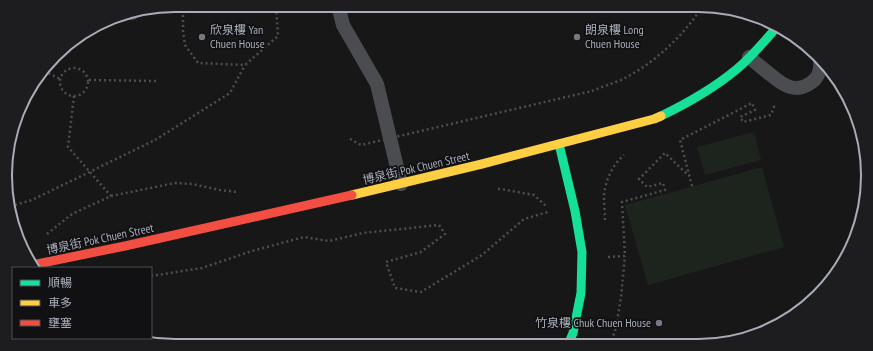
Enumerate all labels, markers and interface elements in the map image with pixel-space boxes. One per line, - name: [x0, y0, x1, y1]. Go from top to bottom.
- place label: 欣泉樓 Yan Chuen House: [210, 22, 265, 51]
- place label: 朗泉樓 Long Chuen House: [585, 22, 644, 51]
- marker: 欣泉樓 Yan Chuen House: [197, 32, 207, 42]
- marker: 朗泉樓 Long Chuen House: [572, 32, 582, 42]
- street label: 博泉街 Pok Chuen Street: [361, 148, 472, 187]
- street label: 博泉街 Pok Chuen Street: [45, 220, 156, 257]
- legend: [12, 267, 152, 339]
- text: 順暢: [48, 275, 72, 290]
- text: 車多: [48, 295, 72, 310]
- text: 壅塞: [48, 315, 72, 330]
- place label: 竹泉樓 Chuk Chuen House: [535, 315, 651, 330]
- marker: 竹泉樓 Chuk Chuen House: [654, 318, 664, 328]

